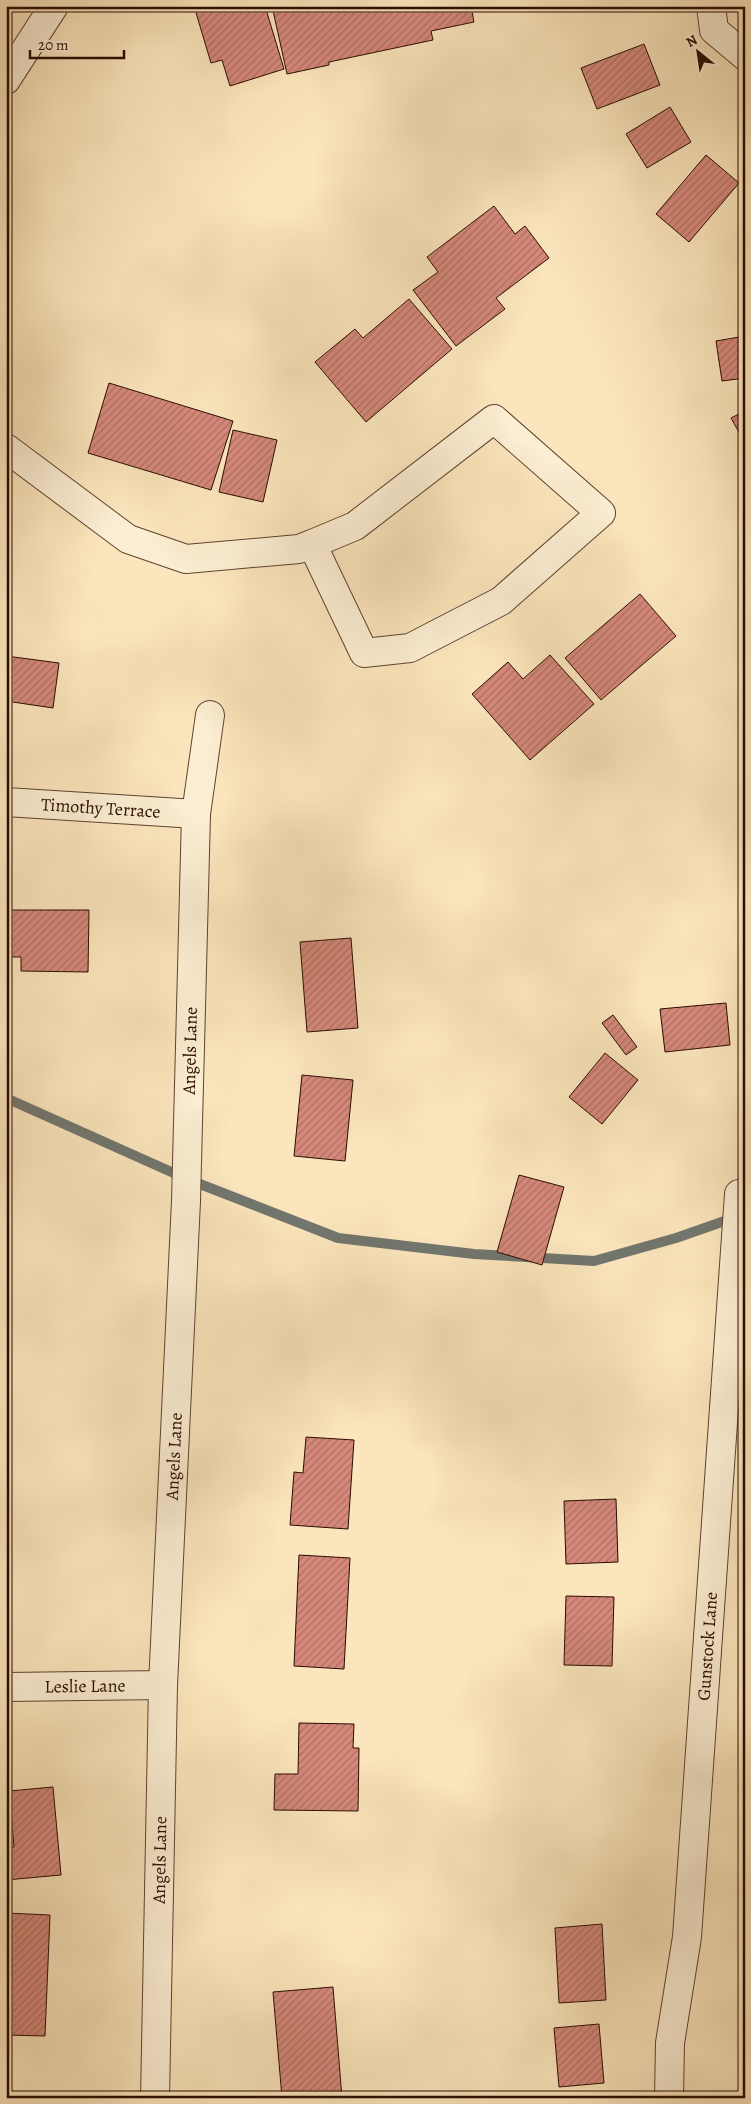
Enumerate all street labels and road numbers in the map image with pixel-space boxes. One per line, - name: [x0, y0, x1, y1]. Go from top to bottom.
- street label: Timothy Terrace: [40, 792, 161, 824]
- street label: Angels Lane: [177, 1006, 203, 1096]
- street label: Angels Lane: [160, 1412, 188, 1502]
- street label: Gunstock Lane: [692, 1591, 723, 1701]
- street label: Leslie Lane: [44, 1673, 126, 1699]
- street label: Angels Lane: [147, 1816, 172, 1905]

